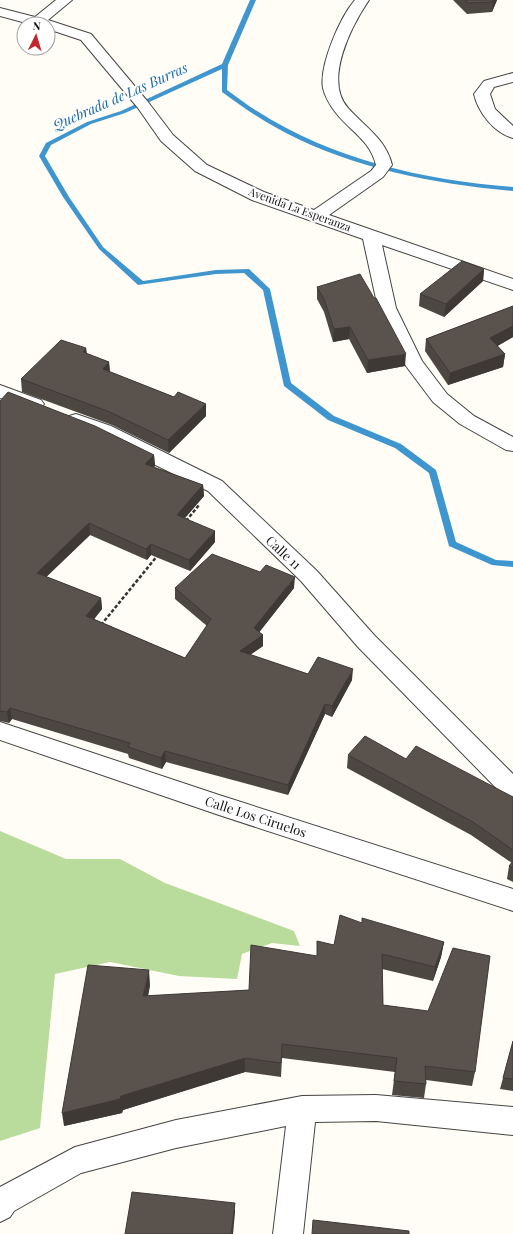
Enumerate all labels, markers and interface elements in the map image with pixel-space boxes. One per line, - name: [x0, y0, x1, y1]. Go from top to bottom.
- north arrow: [16, 16, 56, 56]
- text: N: [32, 18, 42, 33]
- water label: Quebrada de Las Burras: [49, 57, 191, 135]
- street label: Avenida La Esperanza: [246, 183, 354, 235]
- street label: Calle 11: [263, 531, 305, 573]
- street label: Calle Los Ciruelos: [203, 792, 309, 840]

